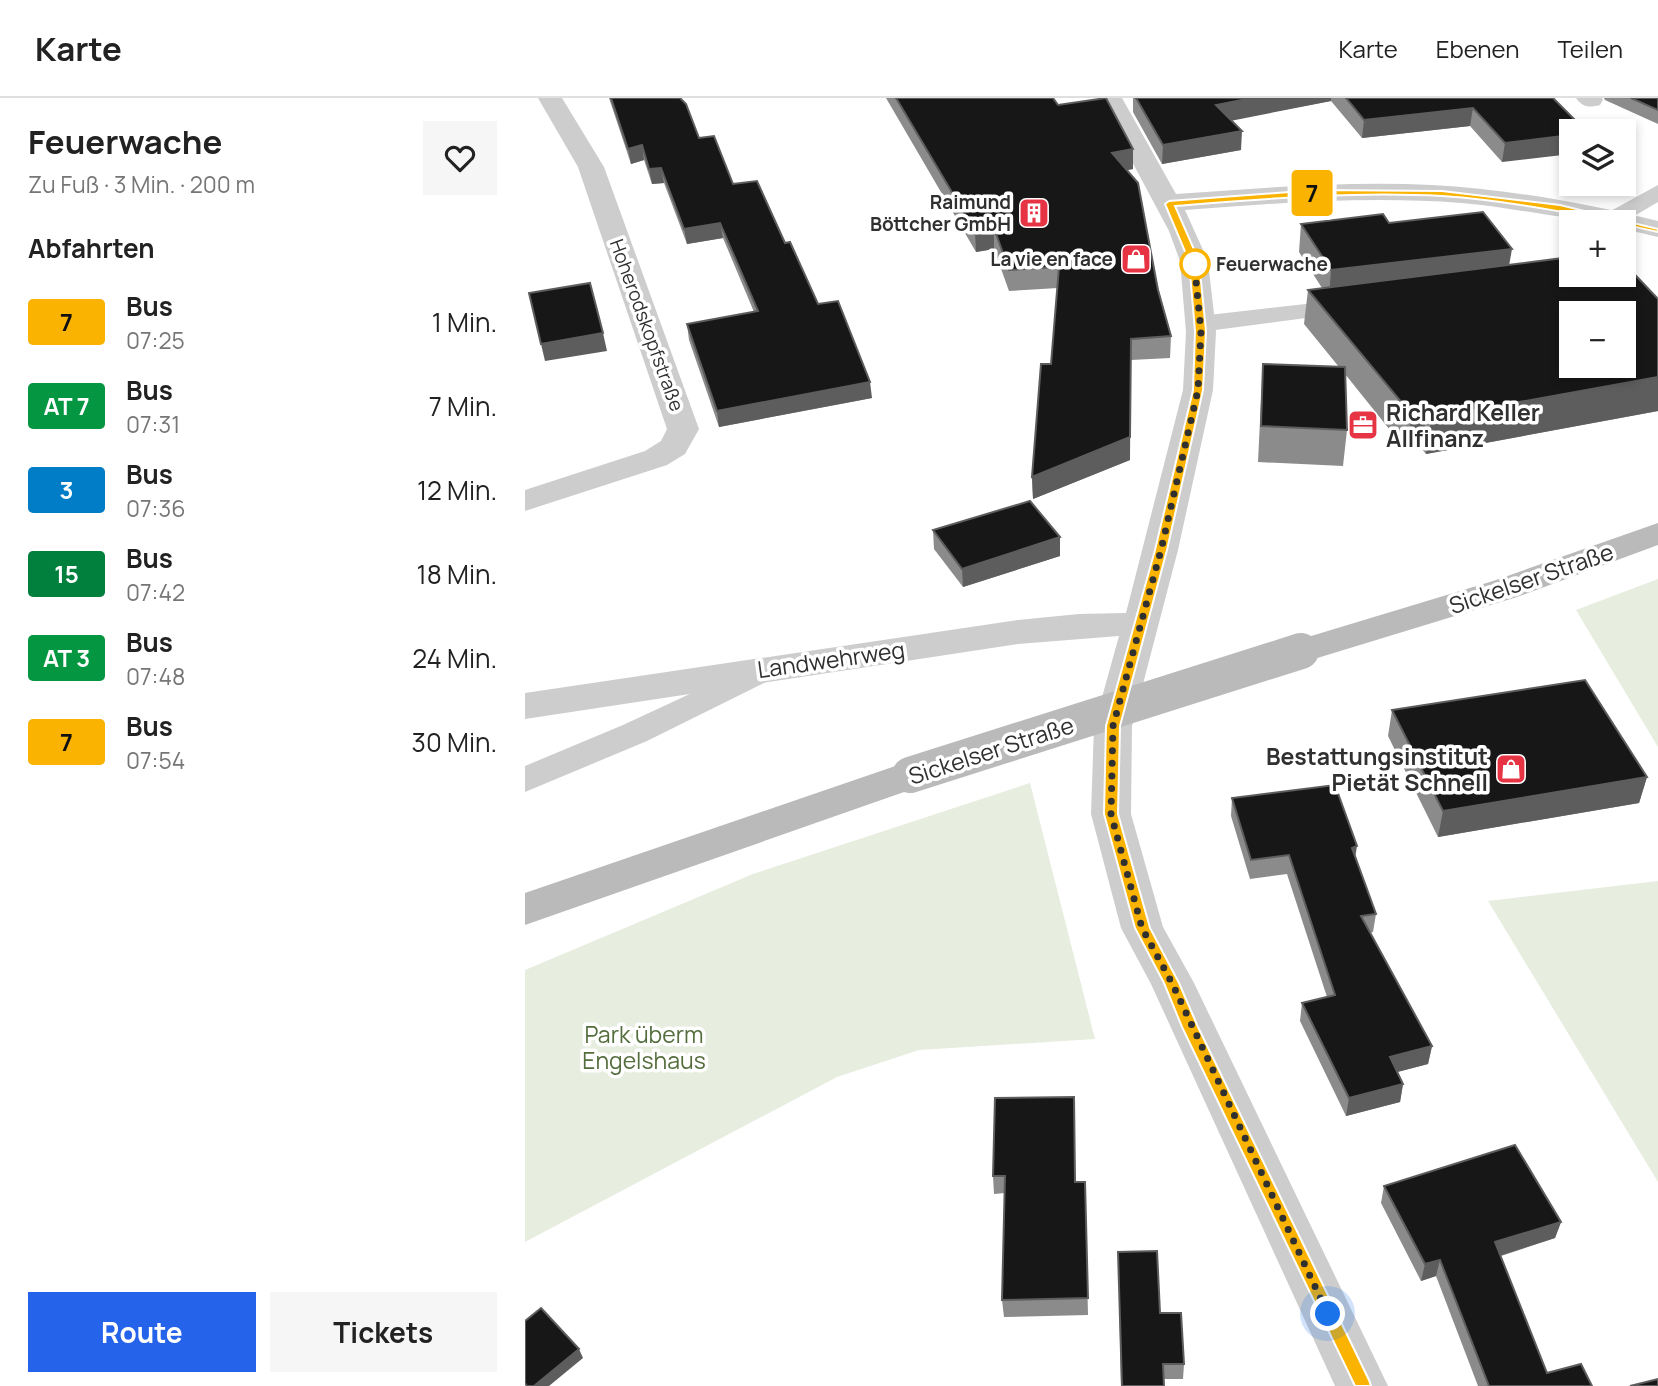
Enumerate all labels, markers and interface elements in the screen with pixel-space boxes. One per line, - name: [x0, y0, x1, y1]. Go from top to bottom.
- text: Karte: [35, 26, 122, 71]
- text: Karte: [1338, 32, 1398, 65]
- text: Ebenen: [1436, 32, 1519, 65]
- text: Teilen: [1557, 32, 1623, 65]
- text: Feuerwache: [28, 119, 222, 164]
- map controls: [1559, 119, 1636, 378]
- button: layers: [1559, 119, 1636, 196]
- button: heart: [423, 121, 497, 195]
- text: Zu Fuß · 3 Min. · 200 m: [28, 168, 255, 200]
- line badge: 7: [1289, 170, 1335, 216]
- text: 7: [1306, 176, 1318, 209]
- place label: Raimund Böttcher GmbH: [870, 189, 1011, 237]
- building icon: Raimund Böttcher GmbH: [1017, 196, 1051, 230]
- button: +: [1559, 210, 1636, 287]
- text: Abfahrten: [28, 230, 155, 266]
- street label: Hoherodskopfstraße: [604, 235, 690, 415]
- shop icon: La vie en face: [1119, 242, 1153, 276]
- place label: La vie en face: [990, 246, 1113, 272]
- marker: Feuerwache: [1180, 249, 1210, 279]
- place label: Feuerwache: [1216, 251, 1328, 277]
- text: Bus: [126, 288, 173, 324]
- button: −: [1559, 301, 1636, 378]
- text: 1 Min.: [432, 304, 497, 340]
- text: 7: [60, 305, 73, 338]
- text: 07:25: [126, 324, 185, 356]
- text: Bus: [126, 372, 173, 408]
- text: 7 Min.: [429, 388, 497, 424]
- text: AT 7: [43, 389, 90, 422]
- place label: Richard Keller Allfinanz: [1386, 396, 1540, 454]
- text: 07:31: [126, 408, 180, 440]
- office icon: Richard Keller Allfinanz: [1346, 408, 1380, 442]
- text: Bus: [126, 456, 173, 492]
- text: 12 Min.: [417, 472, 497, 508]
- text: 3: [60, 473, 73, 506]
- text: 07:36: [126, 492, 185, 524]
- street label: Sickelser Straße: [1445, 535, 1617, 621]
- text: Bus: [126, 540, 173, 576]
- text: 18 Min.: [417, 556, 497, 592]
- text: 15: [54, 557, 79, 590]
- text: 07:42: [126, 576, 185, 608]
- text: Bus: [126, 624, 173, 660]
- street label: Landwehrweg: [755, 633, 907, 685]
- text: 24 Min.: [412, 640, 497, 676]
- text: AT 3: [43, 641, 90, 674]
- text: 07:48: [126, 660, 185, 692]
- text: Bus: [126, 708, 173, 744]
- street label: Sickelser Straße: [904, 708, 1078, 792]
- text: 30 Min.: [412, 724, 497, 760]
- text: 7: [60, 725, 73, 758]
- place label: Bestattungsinstitut Pietät Schnell: [1266, 740, 1488, 798]
- text: 07:54: [126, 744, 185, 776]
- shop icon: Bestattungsinstitut Pietät Schnell: [1494, 752, 1528, 786]
- park label: Park überm Engelshaus: [582, 1018, 706, 1076]
- button: Route: [28, 1292, 256, 1372]
- button: Tickets: [270, 1292, 497, 1372]
- your location: [1310, 1296, 1345, 1331]

